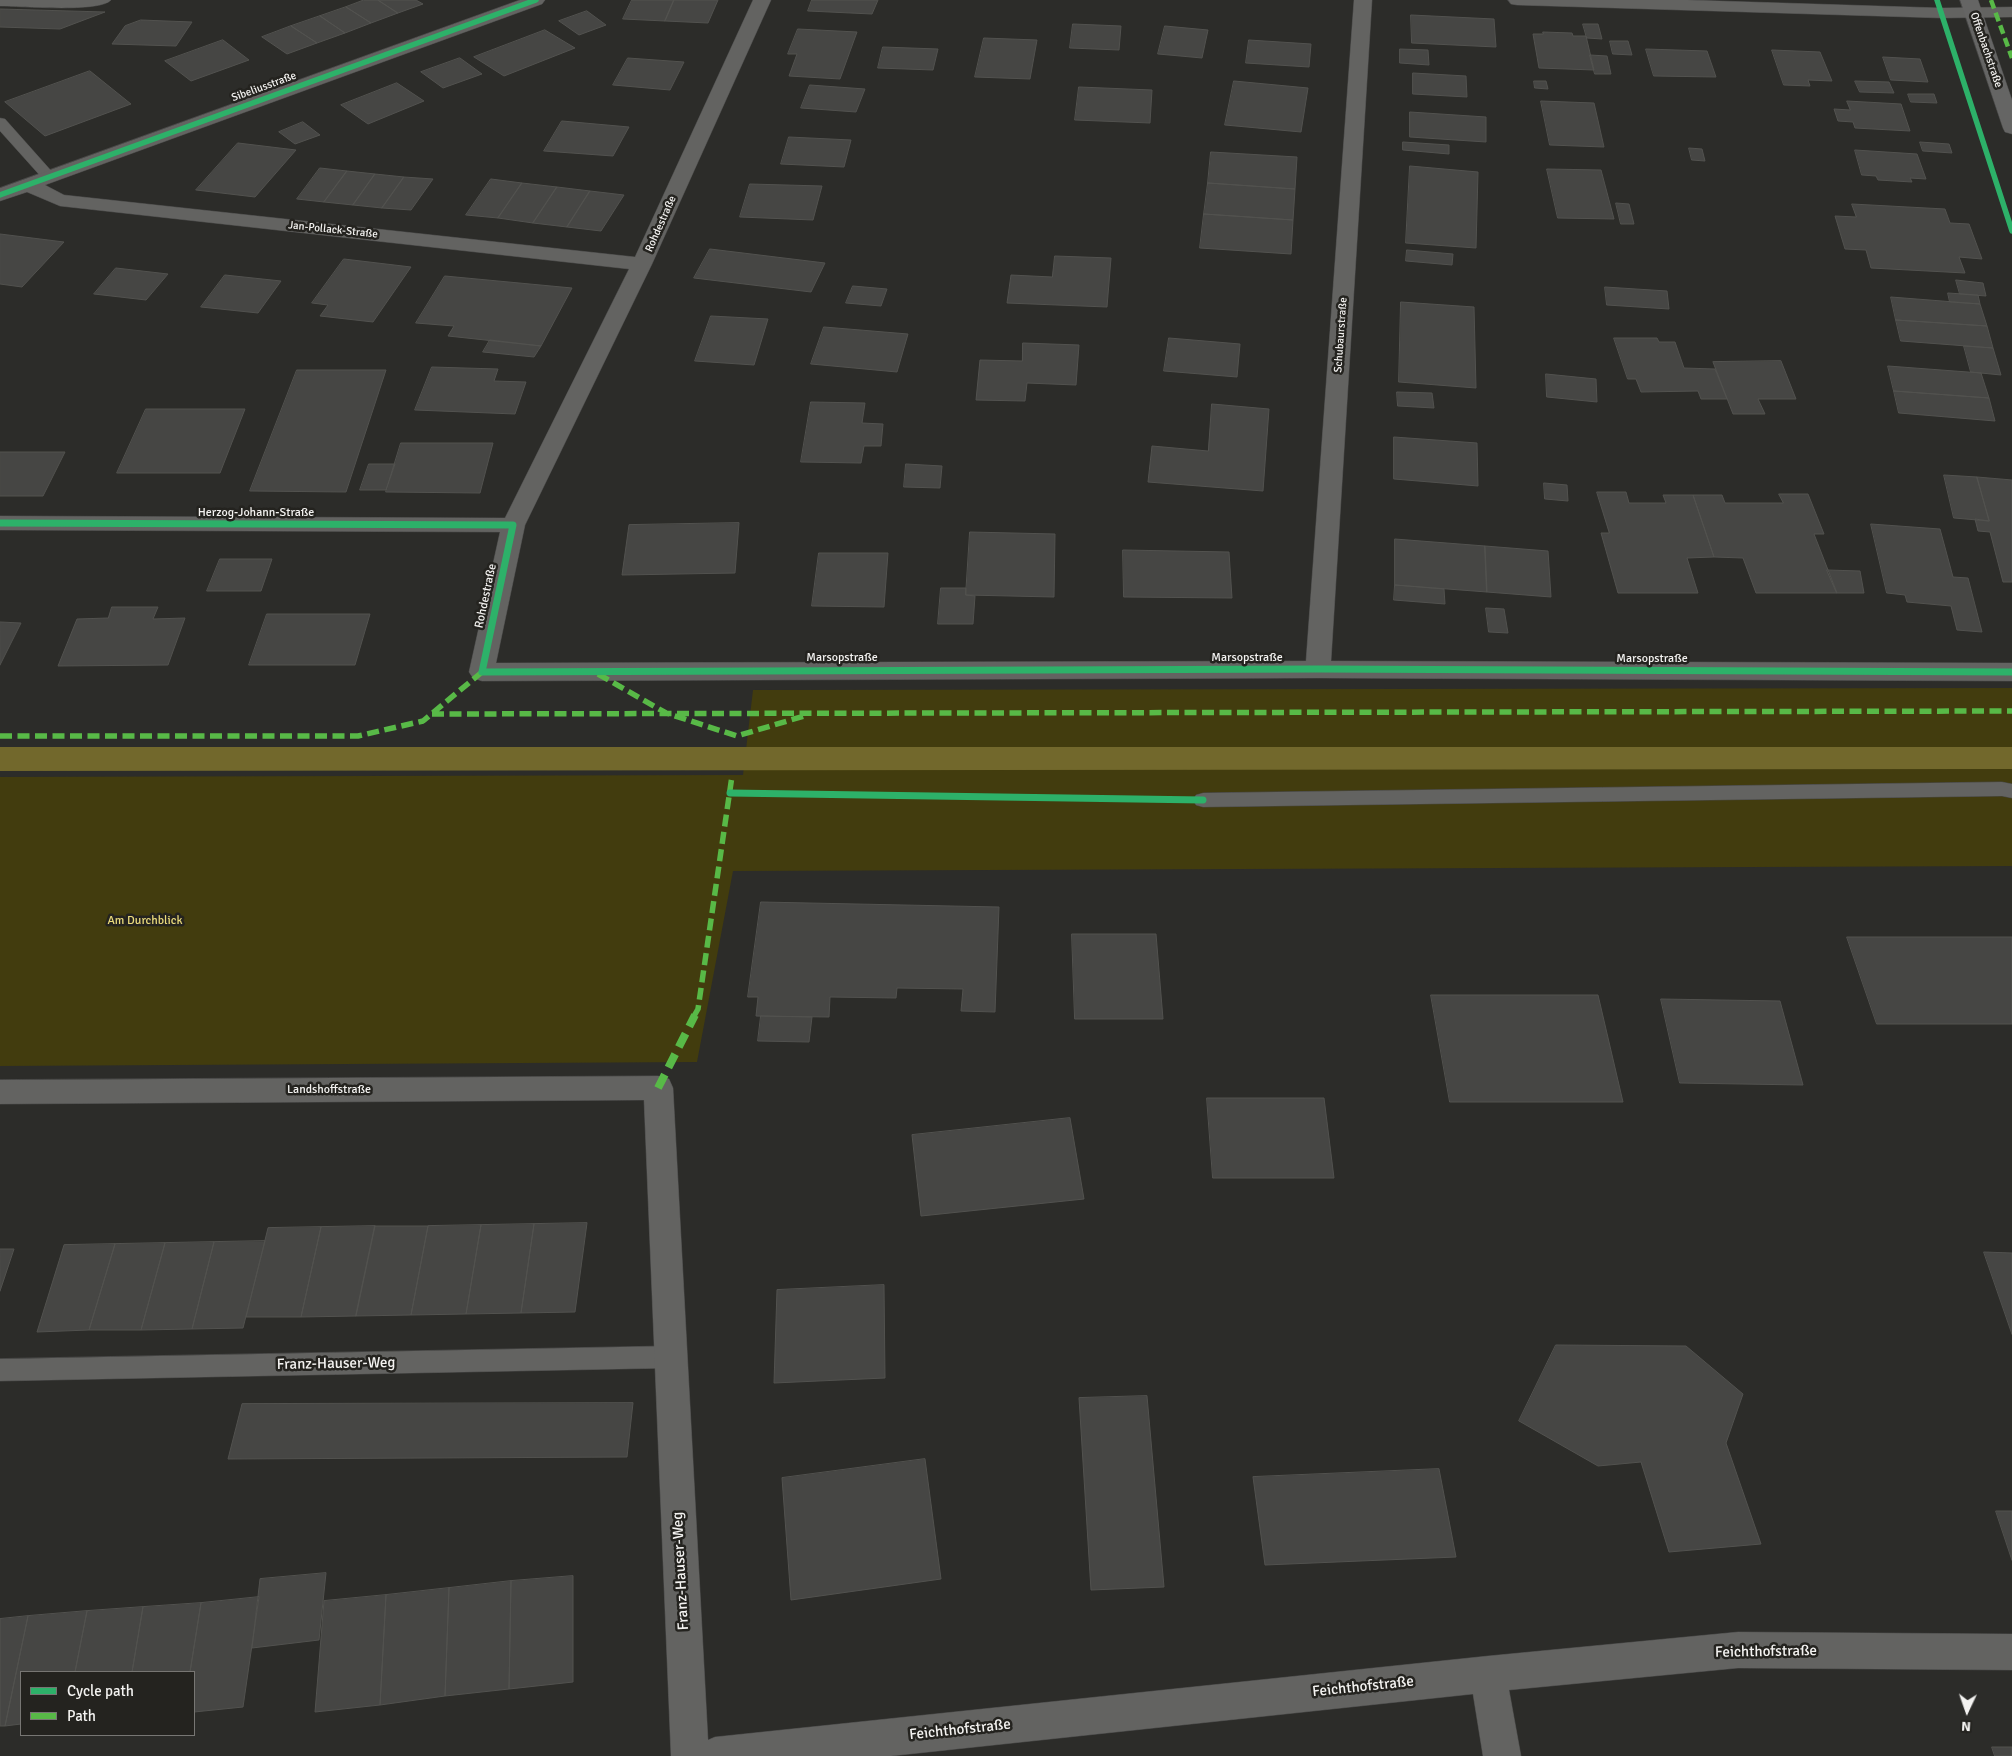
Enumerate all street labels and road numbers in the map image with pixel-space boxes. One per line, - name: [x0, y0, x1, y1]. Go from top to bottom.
- street label: Offenbachstraße: [1967, 11, 2005, 89]
- street label: Sibeliusstraße: [230, 69, 298, 105]
- street label: Rohdestraße: [643, 194, 679, 254]
- street label: Jan-Pollack-Straße: [288, 219, 378, 241]
- street label: Schubaurstraße: [1332, 297, 1350, 373]
- street label: Herzog-Johann-Straße: [198, 506, 314, 520]
- street label: Rohdestraße: [472, 562, 500, 630]
- street label: Marsopstraße: [806, 651, 878, 665]
- street label: Marsopstraße: [1211, 651, 1283, 665]
- street label: Marsopstraße: [1616, 652, 1688, 666]
- street label: Landshoffstraße: [287, 1083, 371, 1097]
- street label: Franz-Hauser-Weg: [276, 1354, 396, 1374]
- street label: Franz-Hauser-Weg: [669, 1511, 693, 1631]
- street label: Feichthofstraße: [1715, 1642, 1817, 1662]
- street label: Feichthofstraße: [1311, 1673, 1415, 1701]
- street label: Feichthofstraße: [908, 1716, 1012, 1744]

